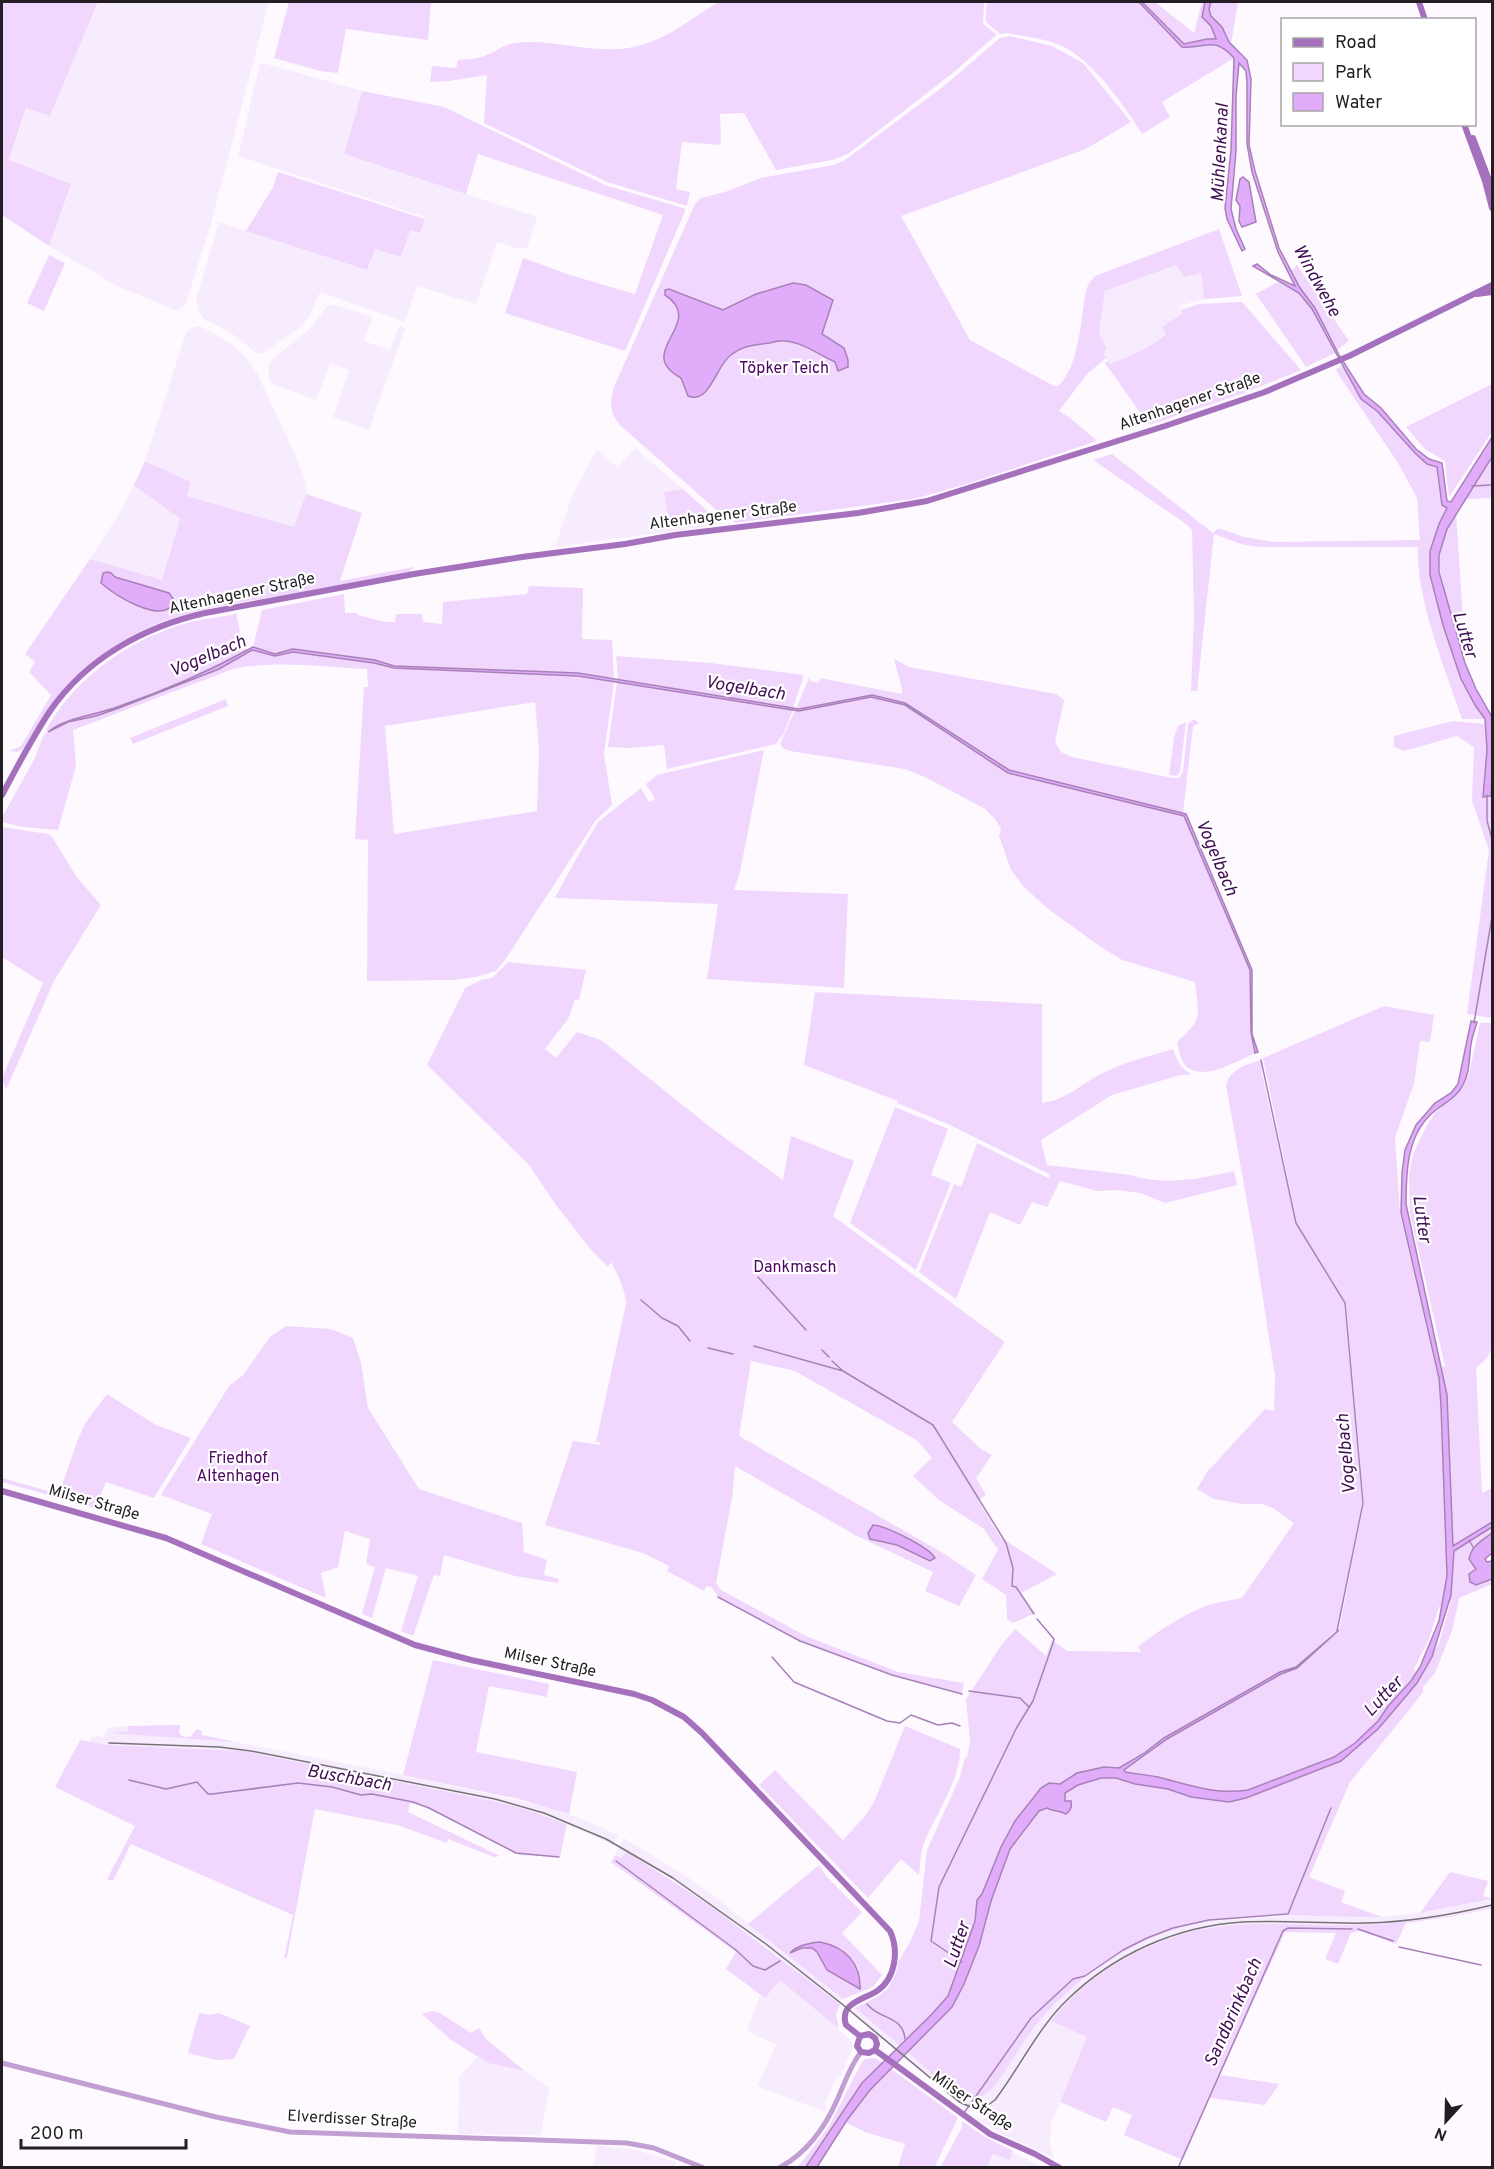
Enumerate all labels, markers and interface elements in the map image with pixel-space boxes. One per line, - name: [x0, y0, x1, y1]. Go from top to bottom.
- legend: [1281, 18, 1476, 126]
- text: Road: [1335, 32, 1377, 55]
- text: Park: [1335, 62, 1372, 85]
- text: Water: [1335, 92, 1382, 115]
- water label: Mühlenkanal: [1207, 102, 1235, 203]
- water label: Windwehe: [1287, 241, 1346, 322]
- park label: Töpker Teich: [739, 359, 829, 379]
- street label: Altenhagener Straße: [1116, 368, 1264, 436]
- street label: Altenhagener Straße: [648, 497, 798, 535]
- street label: Altenhagener Straße: [167, 569, 317, 619]
- water label: Lutter: [1446, 609, 1483, 663]
- water label: Vogelbach: [166, 631, 250, 683]
- water label: Vogelbach: [703, 671, 787, 707]
- water label: Vogelbach: [1190, 816, 1242, 900]
- water label: Lutter: [1406, 1194, 1436, 1246]
- park label: Dankmasch: [753, 1258, 837, 1278]
- water label: Vogelbach: [1332, 1412, 1362, 1495]
- park label: Friedhof Altenhagen: [196, 1449, 280, 1487]
- street label: Milser Straße: [46, 1480, 142, 1526]
- street label: Milser Straße: [502, 1643, 598, 1683]
- water label: Lutter: [1359, 1670, 1410, 1722]
- water label: Buschbach: [305, 1760, 393, 1798]
- water label: Lutter: [939, 1917, 977, 1971]
- water label: Sandbrinkbach: [1200, 1955, 1268, 2071]
- street label: Milser Straße: [928, 2067, 1016, 2137]
- north arrow: [1416, 2091, 1476, 2151]
- street label: Elverdisser Straße: [287, 2107, 417, 2133]
- scale bar: [21, 2112, 186, 2150]
- text: N: [1432, 2122, 1450, 2144]
- text: 200 m: [30, 2123, 83, 2146]

